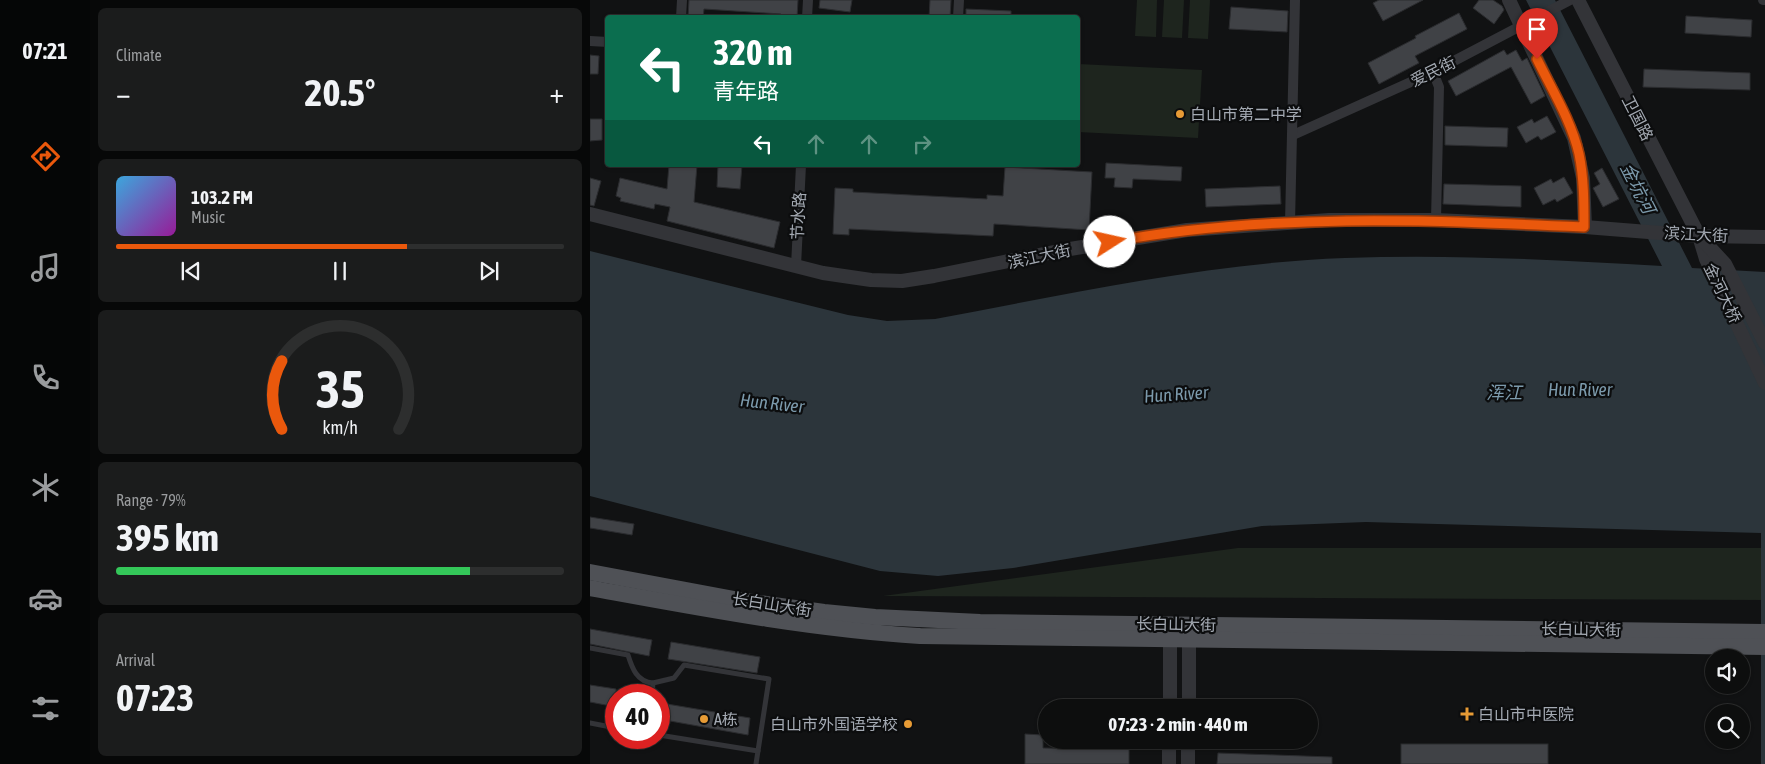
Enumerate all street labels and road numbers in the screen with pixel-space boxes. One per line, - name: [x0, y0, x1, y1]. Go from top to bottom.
- street label: 爱民街: [1407, 52, 1459, 90]
- street label: 卫国路: [1619, 93, 1657, 143]
- street label: 节水路: [788, 192, 808, 240]
- street label: 滨江大街: [1664, 223, 1728, 245]
- street label: 滨江大街: [1006, 241, 1072, 271]
- street label: 金河大桥: [1701, 260, 1745, 326]
- street label: 长白山大街: [731, 589, 813, 619]
- street label: 长白山大街: [1136, 614, 1216, 634]
- street label: 长白山大街: [1541, 619, 1621, 639]

